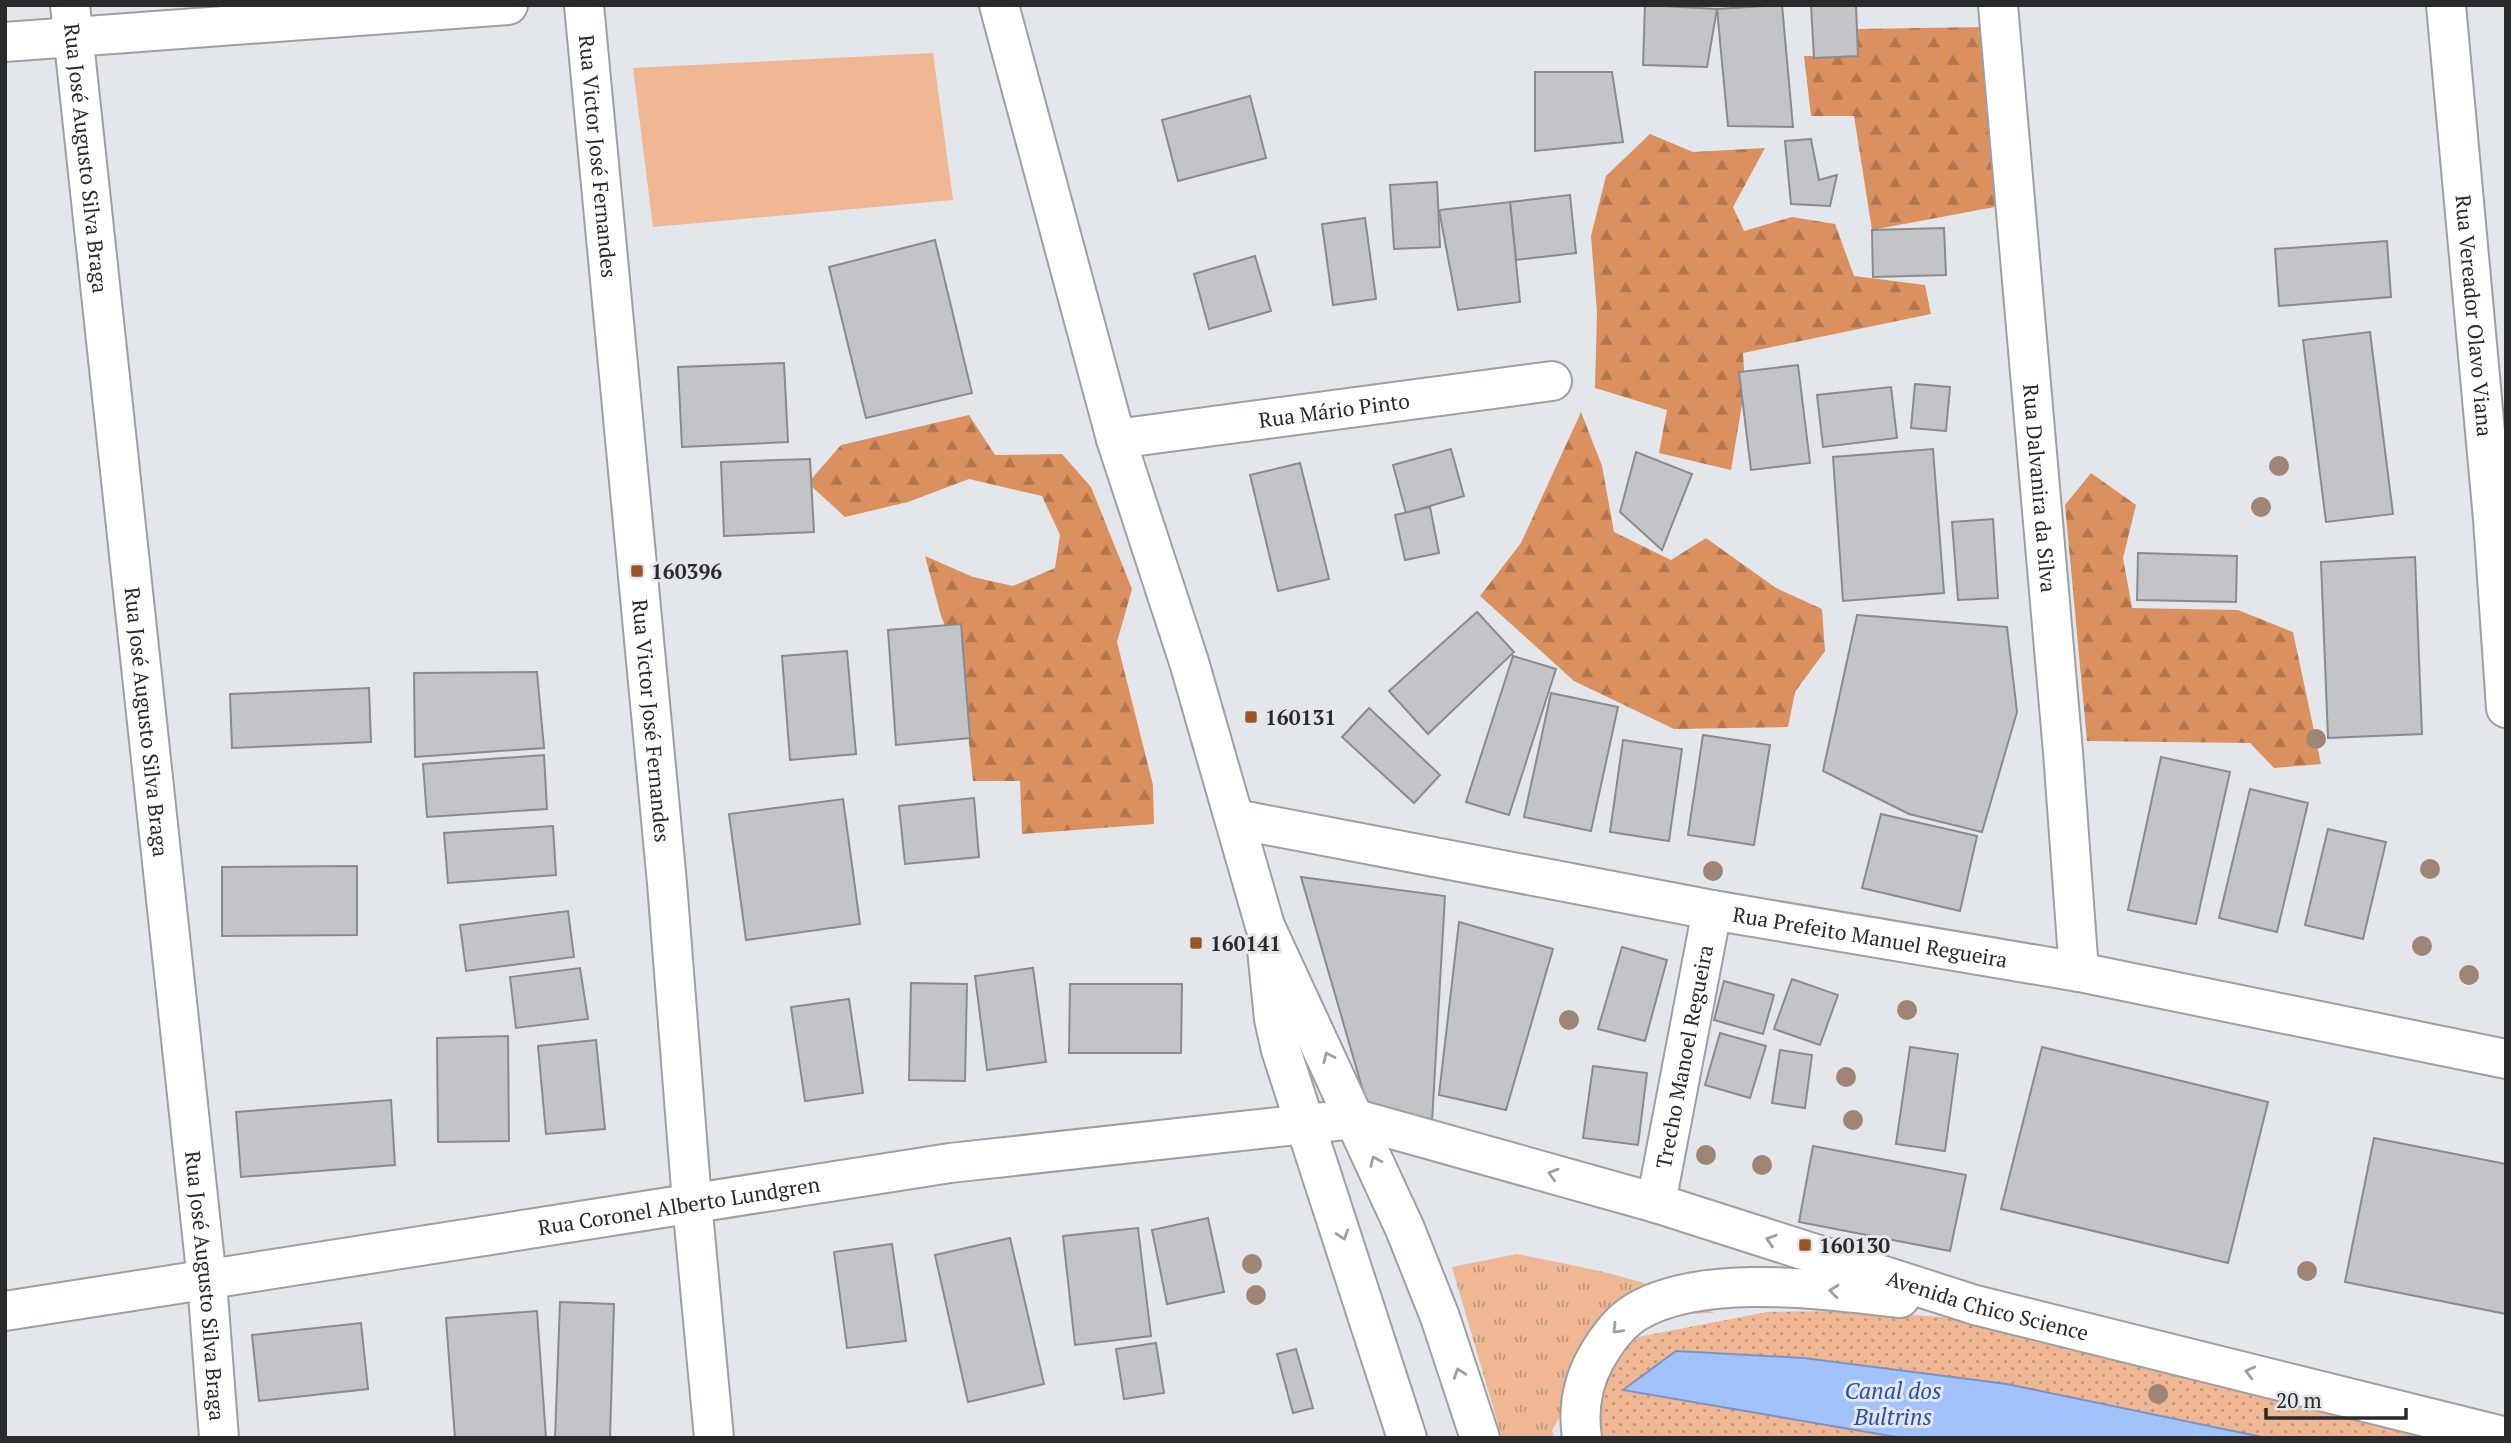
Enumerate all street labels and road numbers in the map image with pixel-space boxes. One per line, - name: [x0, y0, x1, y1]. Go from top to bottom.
- street label: Rua José Augusto Silva Braga: [58, 22, 115, 295]
- street label: Rua Victor José Fernandes: [573, 33, 624, 279]
- street label: Rua Vereador Olavo Viana: [2449, 194, 2499, 438]
- street label: Rua Dalvanira da Silva: [2017, 383, 2063, 594]
- street label: Rua Mário Pinto: [1257, 386, 1411, 434]
- street label: Rua José Augusto Silva Braga: [119, 586, 175, 859]
- street label: Rua Victor José Fernandes: [626, 598, 677, 844]
- street label: Rua Prefeito Manuel Regueira: [1731, 900, 2010, 974]
- street label: Trecho Manoel Regueira: [1649, 942, 1719, 1171]
- street label: Rua José Augusto Silva Braga: [179, 1149, 232, 1422]
- street label: Rua Coronel Alberto Lundgren: [536, 1170, 822, 1241]
- street label: Avenida Chico Science: [1883, 1264, 2092, 1347]

